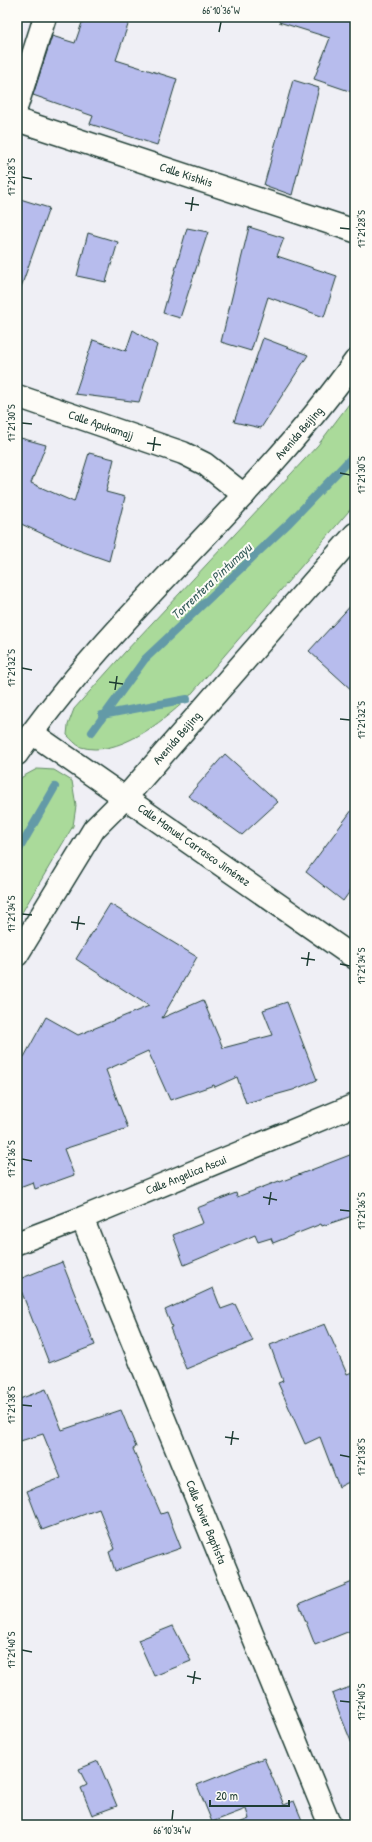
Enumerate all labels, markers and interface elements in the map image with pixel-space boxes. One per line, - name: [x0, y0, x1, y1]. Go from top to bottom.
- text: 66°10'36"W: [202, 4, 241, 17]
- text: 17°21'28"S: [5, 158, 18, 196]
- street label: Calle Kishkis: [157, 158, 215, 191]
- text: 17°21'28"S: [355, 210, 368, 248]
- street label: Avenida Beijing: [271, 402, 327, 463]
- text: 17°21'30"S: [5, 404, 18, 442]
- street label: Calle Apukamajj: [66, 405, 136, 444]
- text: 17°21'30"S: [355, 456, 368, 494]
- water label: Torrentera Pintumayu: [167, 538, 257, 623]
- text: 17°21'32"S: [5, 649, 18, 687]
- text: 17°21'32"S: [355, 701, 368, 739]
- street label: Avenida Beijing: [149, 707, 205, 768]
- street label: Calle Manuel Carrasco Jiménez: [134, 799, 254, 890]
- text: 17°21'34"S: [5, 895, 18, 932]
- text: 17°21'34"S: [355, 947, 368, 984]
- text: 17°21'36"S: [5, 1140, 18, 1177]
- street label: Calle Angelica Ascui: [143, 1151, 229, 1199]
- text: 17°21'36"S: [355, 1192, 368, 1229]
- text: 17°21'38"S: [5, 1386, 18, 1424]
- text: 17°21'38"S: [355, 1438, 368, 1476]
- street label: Calle Javier Baptista: [182, 1477, 231, 1567]
- text: 17°21'40"S: [5, 1631, 18, 1668]
- text: 17°21'40"S: [355, 1683, 368, 1720]
- scale bar: [210, 1782, 289, 1808]
- text: 20 m: [216, 1787, 238, 1804]
- text: 66°10'34"W: [153, 1824, 192, 1837]

